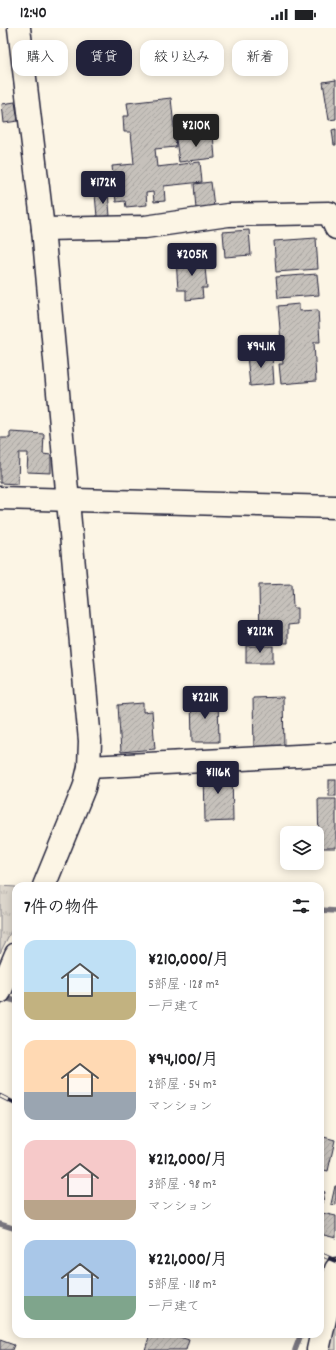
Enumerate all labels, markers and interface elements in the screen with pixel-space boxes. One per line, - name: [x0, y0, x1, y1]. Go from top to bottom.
- text: 12:40: [20, 3, 47, 25]
- chip: 購入: [12, 40, 68, 76]
- chip: 賃貸: [76, 40, 132, 76]
- chip: 絞り込み: [140, 40, 224, 76]
- chip: 新着: [232, 40, 288, 76]
- pin: ¥210K: [168, 114, 224, 148]
- text: ¥210K: [182, 117, 210, 136]
- pin: ¥172K: [75, 171, 131, 205]
- text: ¥172K: [90, 174, 116, 193]
- pin: ¥205K: [164, 243, 220, 277]
- text: ¥205K: [176, 246, 208, 265]
- pin: ¥94.1K: [228, 335, 294, 369]
- text: ¥94.1K: [247, 338, 275, 357]
- pin: ¥212K: [232, 620, 288, 654]
- text: ¥212K: [247, 623, 273, 642]
- pin: ¥221K: [177, 686, 233, 720]
- text: ¥221K: [192, 689, 218, 708]
- pin: ¥116K: [190, 761, 246, 795]
- text: ¥116K: [206, 764, 230, 783]
- map controls: [280, 826, 324, 870]
- button: layers: [280, 826, 324, 870]
- icon: filters: [290, 895, 312, 917]
- text: 7件の物件: [24, 897, 99, 921]
- text: ¥210,000/月: [148, 949, 230, 973]
- icon: home: [56, 956, 104, 1004]
- text: 5部屋 · 128 m²: [148, 976, 219, 995]
- text: 一戸建て: [148, 998, 200, 1017]
- text: ¥94,100/月: [148, 1049, 218, 1073]
- icon: home: [56, 1056, 104, 1104]
- text: 2部屋 · 54 m²: [148, 1076, 217, 1095]
- text: マンション: [148, 1098, 212, 1117]
- text: ¥212,000/月: [148, 1149, 228, 1173]
- icon: home: [56, 1156, 104, 1204]
- text: 3部屋 · 98 m²: [148, 1176, 217, 1195]
- text: マンション: [148, 1198, 212, 1217]
- text: ¥221,000/月: [148, 1249, 228, 1273]
- icon: home: [56, 1256, 104, 1304]
- text: 5部屋 · 118 m²: [148, 1276, 217, 1295]
- text: 一戸建て: [148, 1298, 200, 1317]

